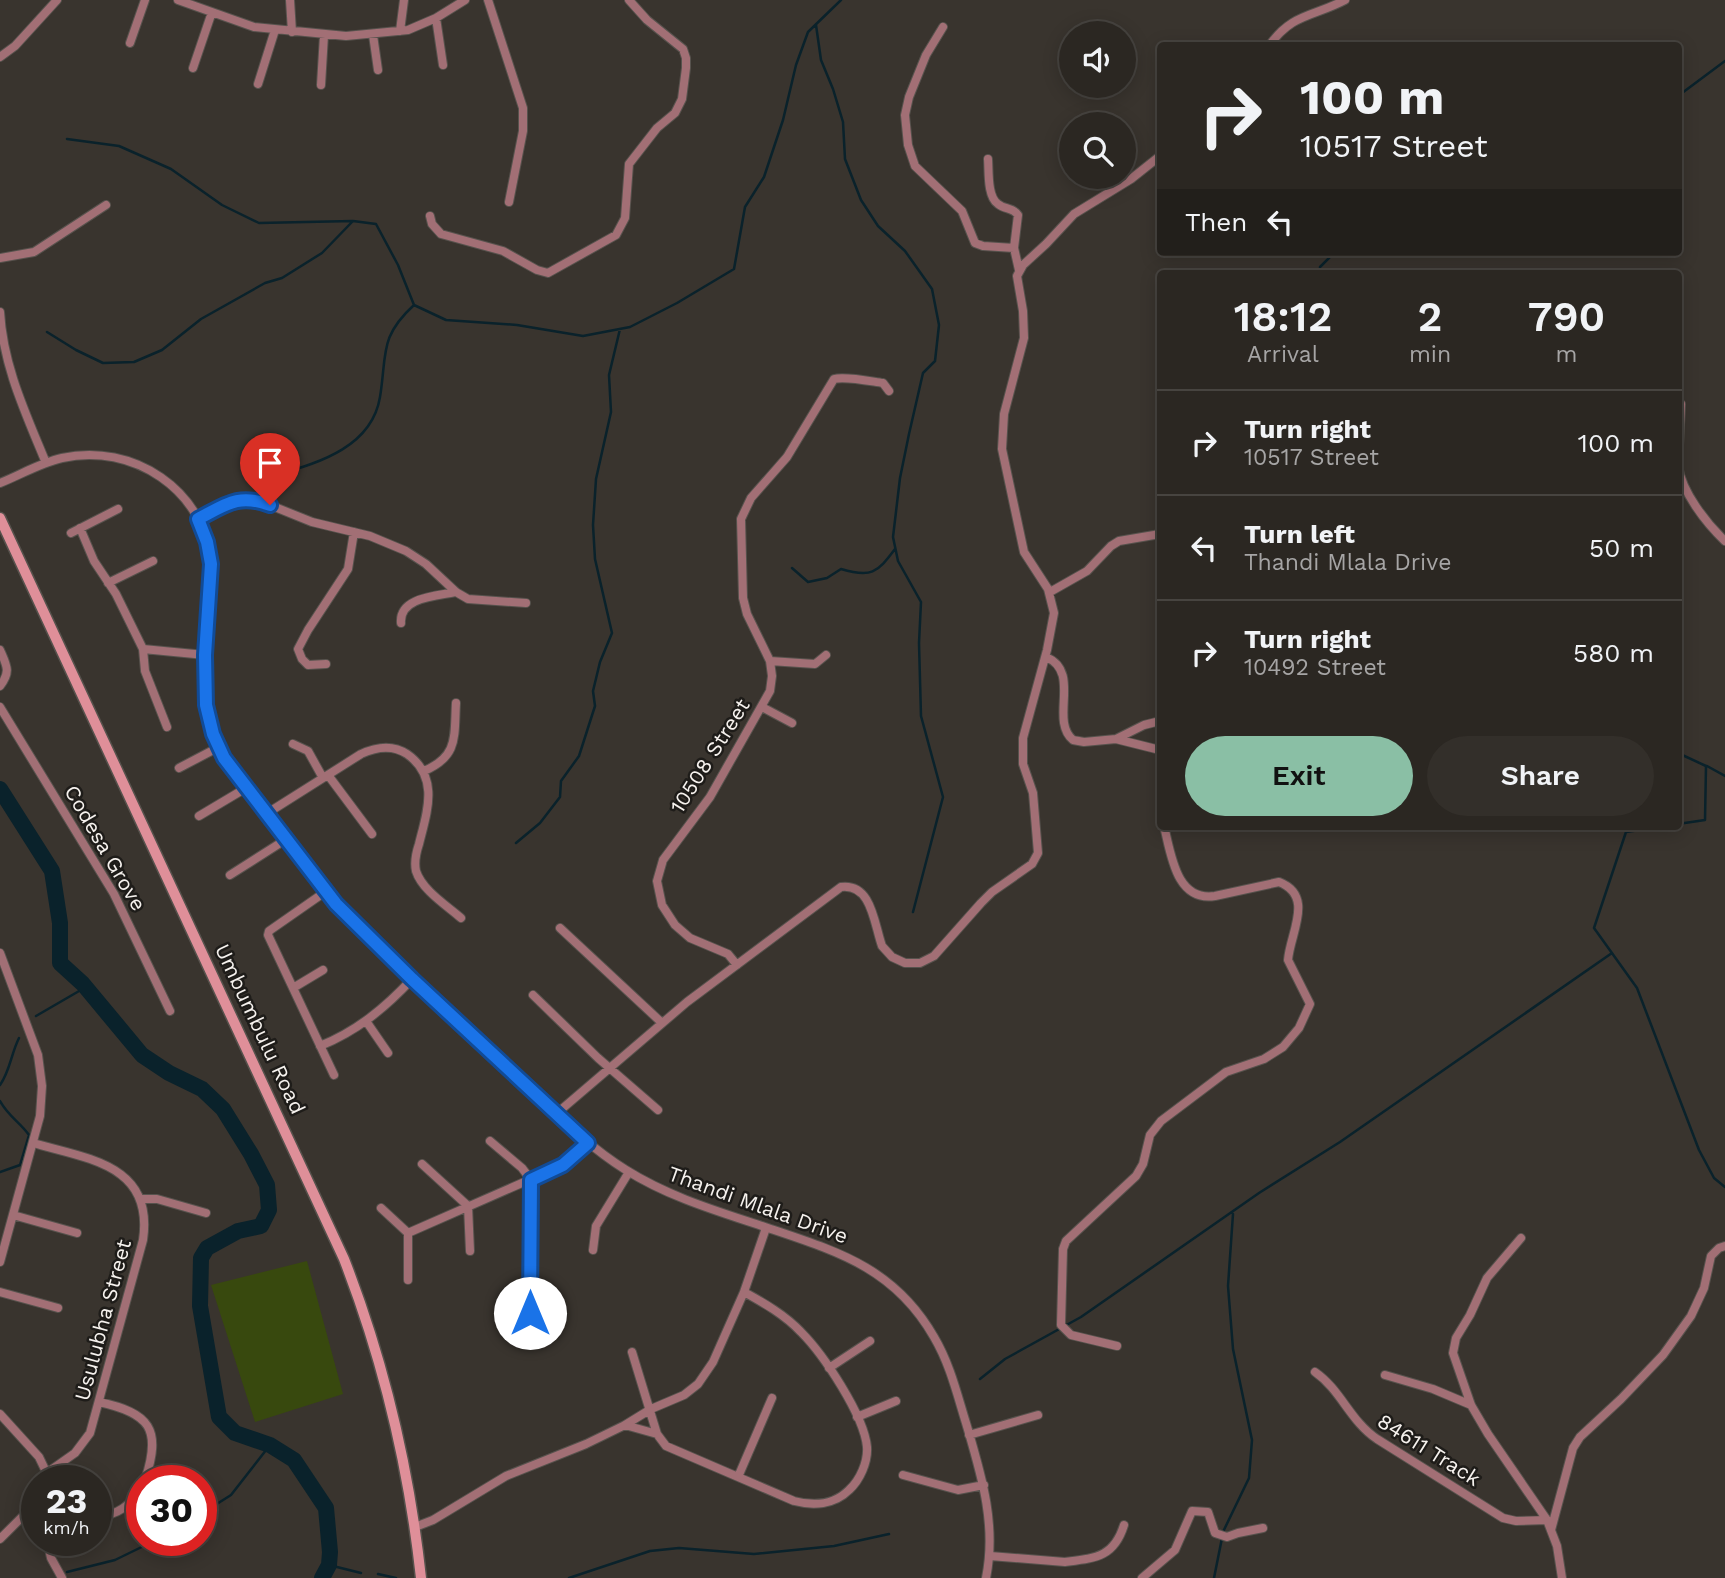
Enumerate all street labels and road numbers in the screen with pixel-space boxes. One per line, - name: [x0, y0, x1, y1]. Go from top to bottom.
- street label: 10508 Street: [665, 694, 755, 817]
- street label: Codesa Grove: [59, 780, 152, 915]
- street label: Umbumbulu Road: [210, 940, 311, 1118]
- street label: Thandi Mlala Drive: [665, 1160, 851, 1249]
- street label: Usulubha Street: [69, 1236, 136, 1403]
- street label: 84611 Track: [1373, 1408, 1485, 1491]

